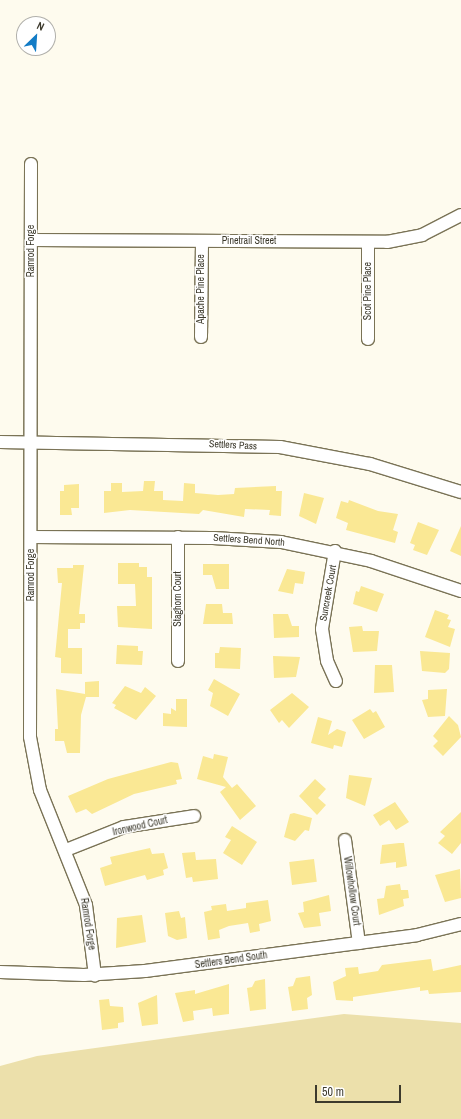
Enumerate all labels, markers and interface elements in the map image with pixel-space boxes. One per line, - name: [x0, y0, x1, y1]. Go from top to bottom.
- north arrow: [16, 16, 56, 56]
- text: N: [35, 18, 47, 34]
- street label: Ramrod Forge: [25, 225, 37, 277]
- street label: Pinetrail Street: [222, 235, 276, 247]
- street label: Apache Pine Place: [195, 254, 207, 324]
- street label: Scot Pine Place: [362, 262, 374, 320]
- street label: Settlers Pass: [209, 438, 257, 452]
- street label: Settlers Bend North: [213, 532, 285, 548]
- street label: Ramrod Forge: [25, 549, 37, 601]
- street label: Suncreek Court: [317, 564, 339, 622]
- street label: Staghorn Court: [172, 571, 184, 627]
- street label: Ironwood Court: [111, 814, 169, 838]
- street label: Willowhollow Court: [341, 856, 363, 926]
- street label: Ramrod Forge: [78, 897, 98, 951]
- street label: Settlers Bend South: [194, 949, 268, 971]
- scale bar: [317, 1077, 403, 1103]
- text: 50 m: [322, 1084, 344, 1100]

